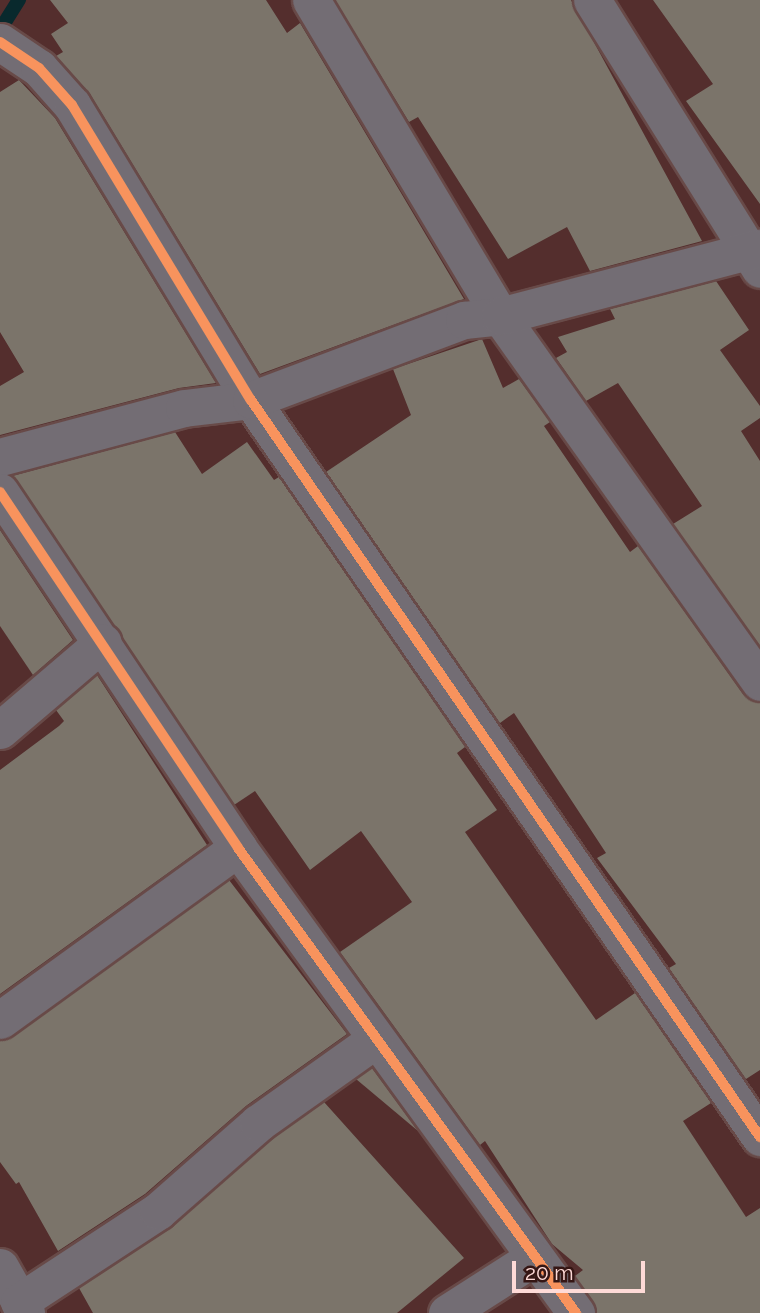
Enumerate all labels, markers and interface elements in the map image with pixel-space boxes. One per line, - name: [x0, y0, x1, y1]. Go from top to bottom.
- scale bar: [515, 1246, 648, 1290]
- text: 20 m: [525, 1260, 573, 1285]

